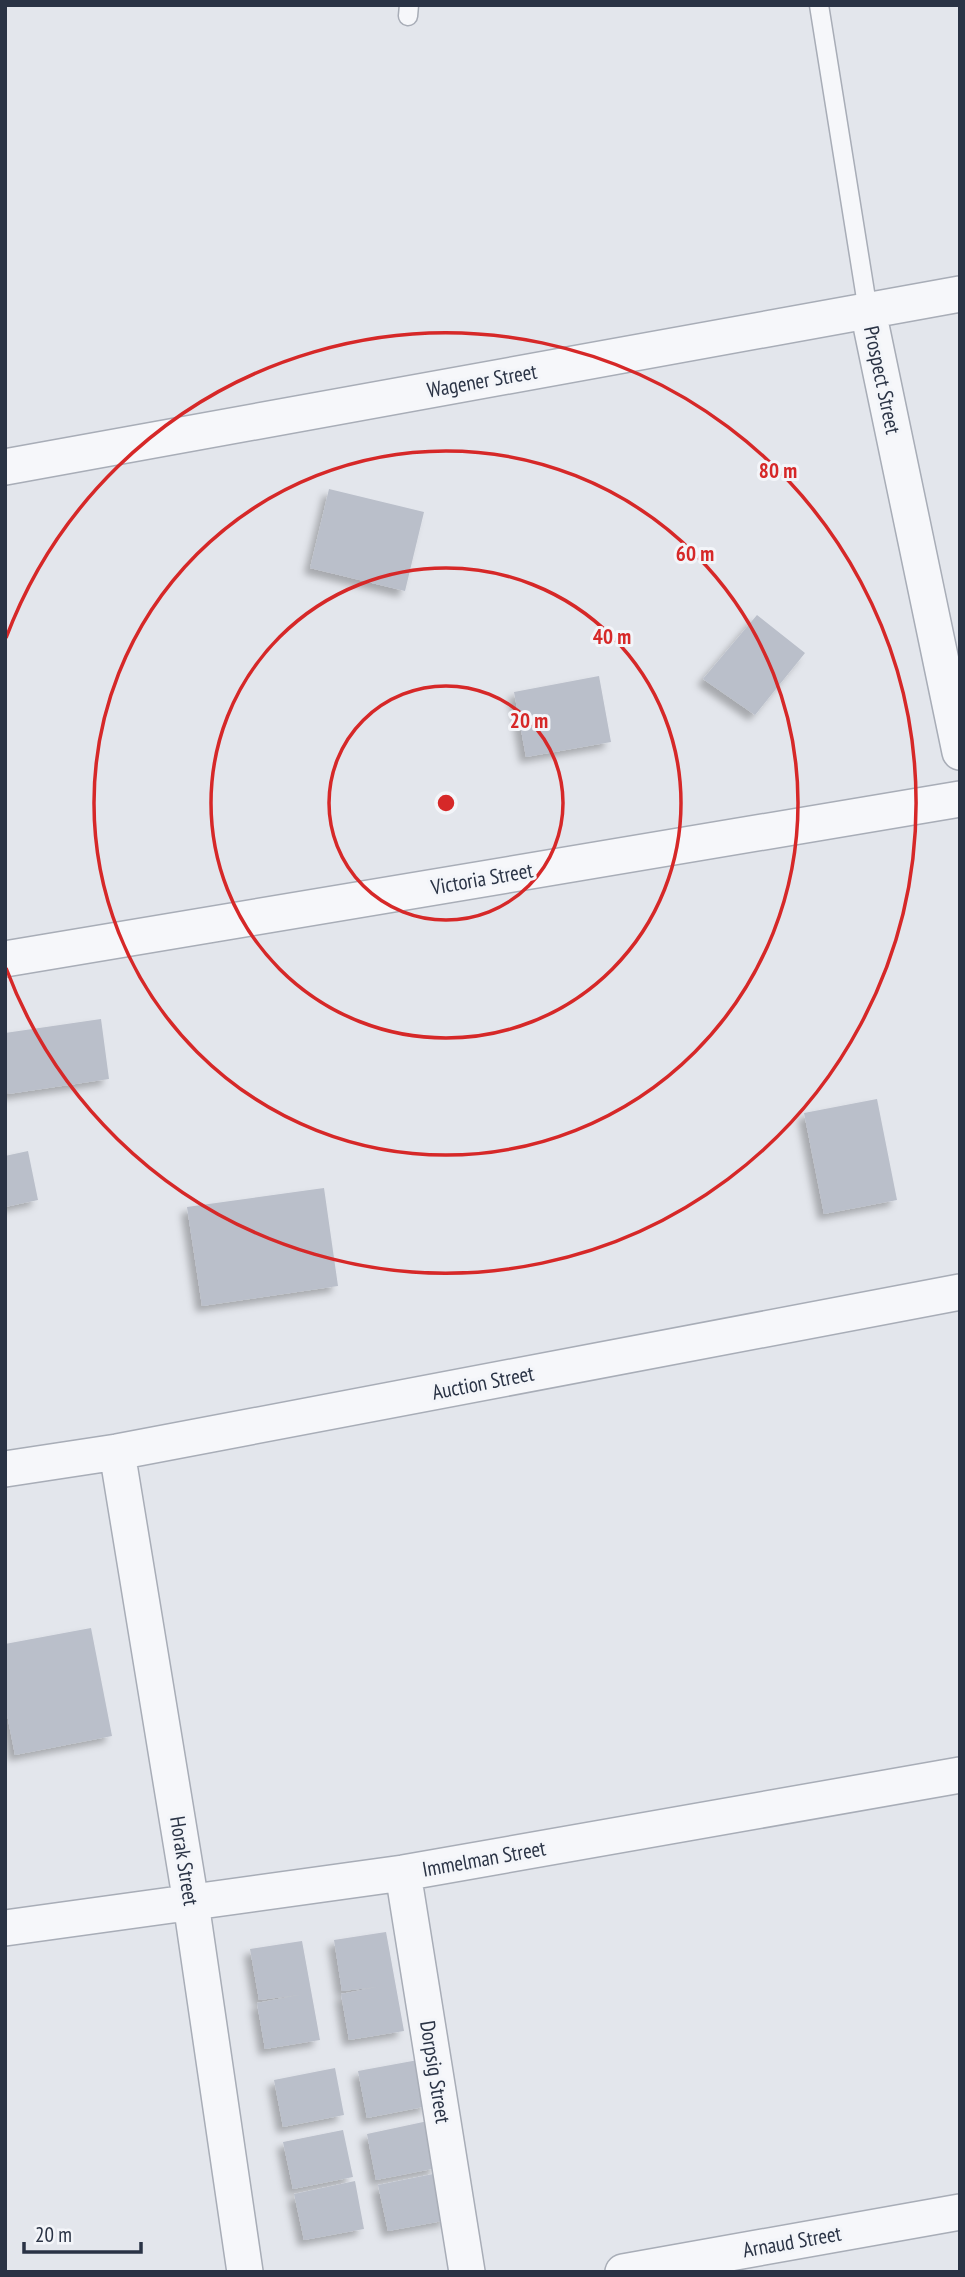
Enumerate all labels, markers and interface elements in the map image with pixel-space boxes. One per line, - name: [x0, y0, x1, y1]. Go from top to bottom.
- street label: Prospect Street: [858, 323, 907, 437]
- street label: Wagener Street: [425, 358, 539, 403]
- text: 80 m: [759, 457, 797, 484]
- text: 60 m: [676, 540, 714, 567]
- text: 40 m: [593, 623, 631, 650]
- text: 20 m: [510, 707, 548, 734]
- centre of rings: [434, 791, 458, 815]
- street label: Victoria Street: [428, 856, 535, 901]
- street label: Auction Street: [430, 1359, 536, 1406]
- street label: Horak Street: [164, 1814, 205, 1908]
- street label: Immelman Street: [420, 1834, 548, 1883]
- street label: Dorpsig Street: [414, 2019, 457, 2125]
- scale bar: [24, 2210, 142, 2254]
- street label: Arnaud Street: [741, 2220, 843, 2263]
- text: 20 m: [35, 2221, 72, 2248]

